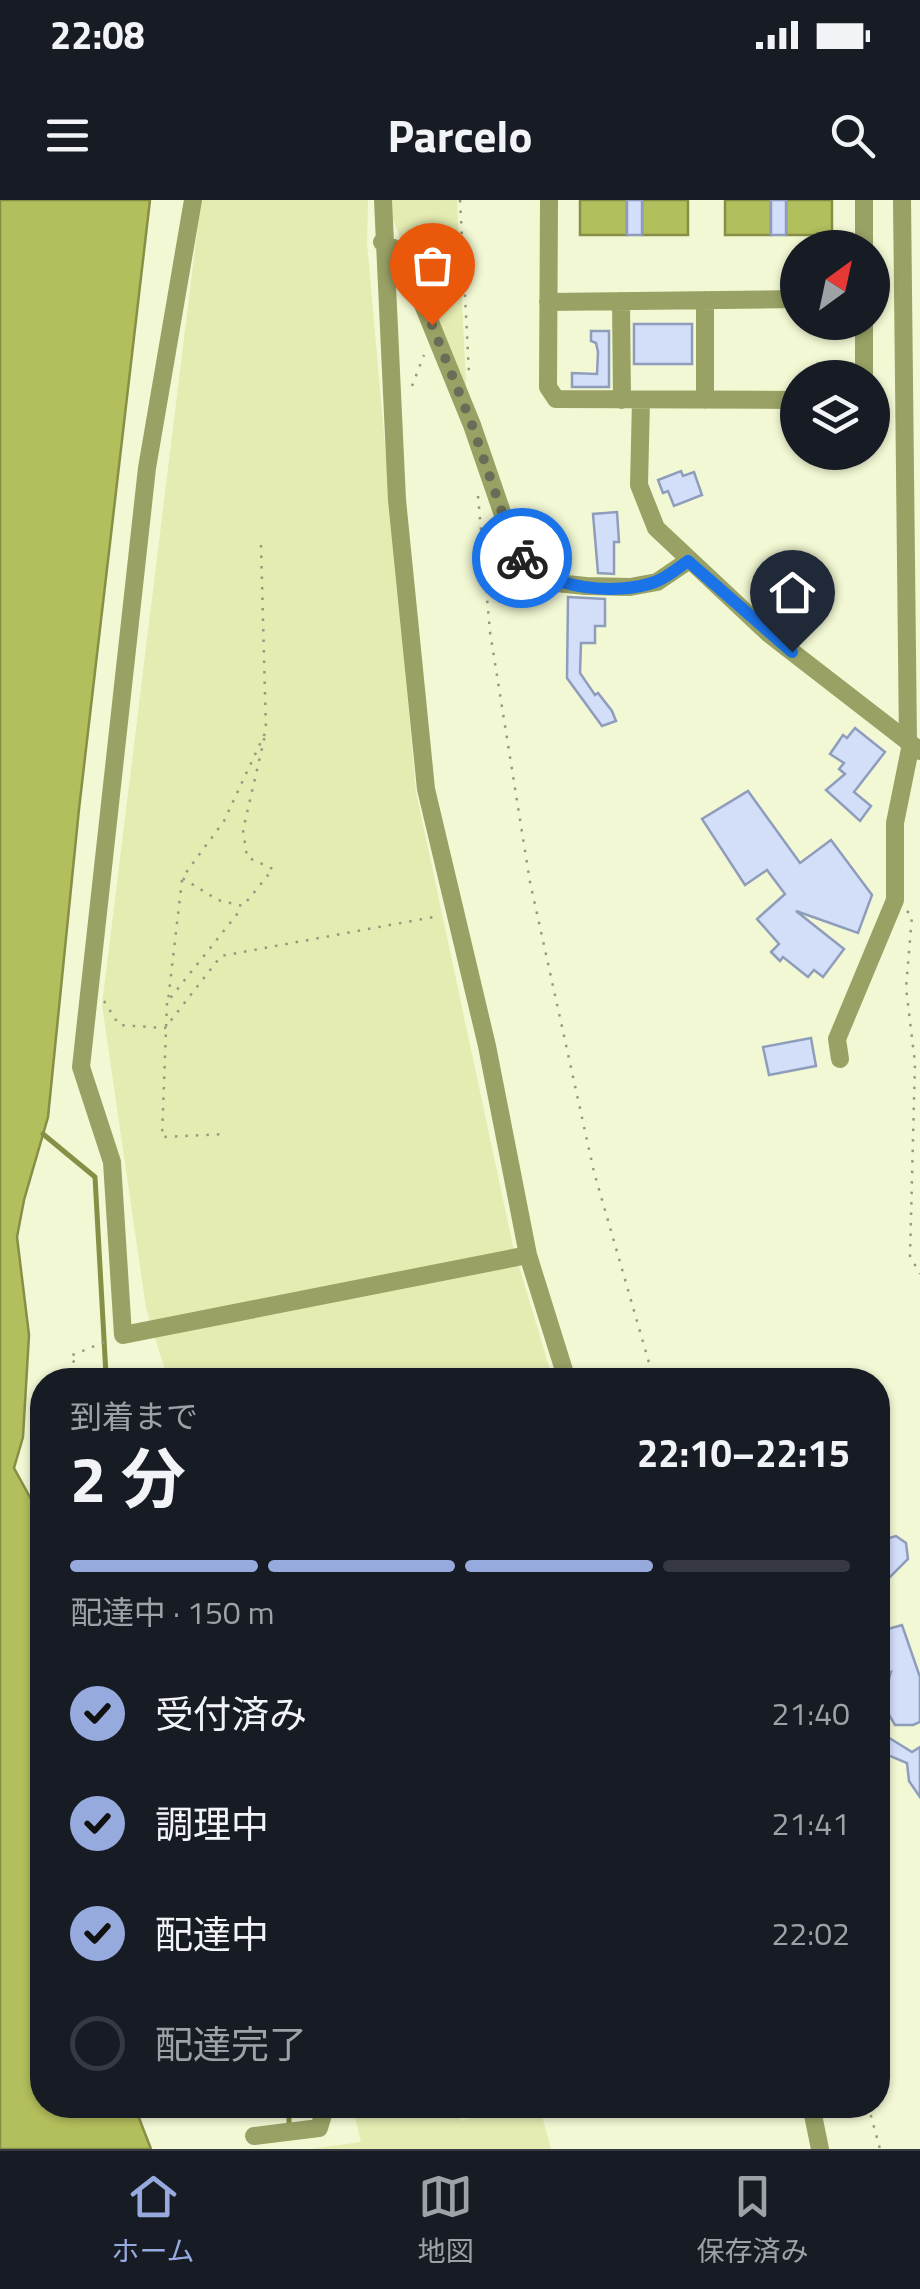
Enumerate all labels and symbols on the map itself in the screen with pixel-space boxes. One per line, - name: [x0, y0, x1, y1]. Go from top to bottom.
- pin: [390, 223, 475, 326]
- north arrow: [780, 230, 890, 340]
- courier: [472, 508, 572, 608]
- pin: [750, 550, 835, 653]

